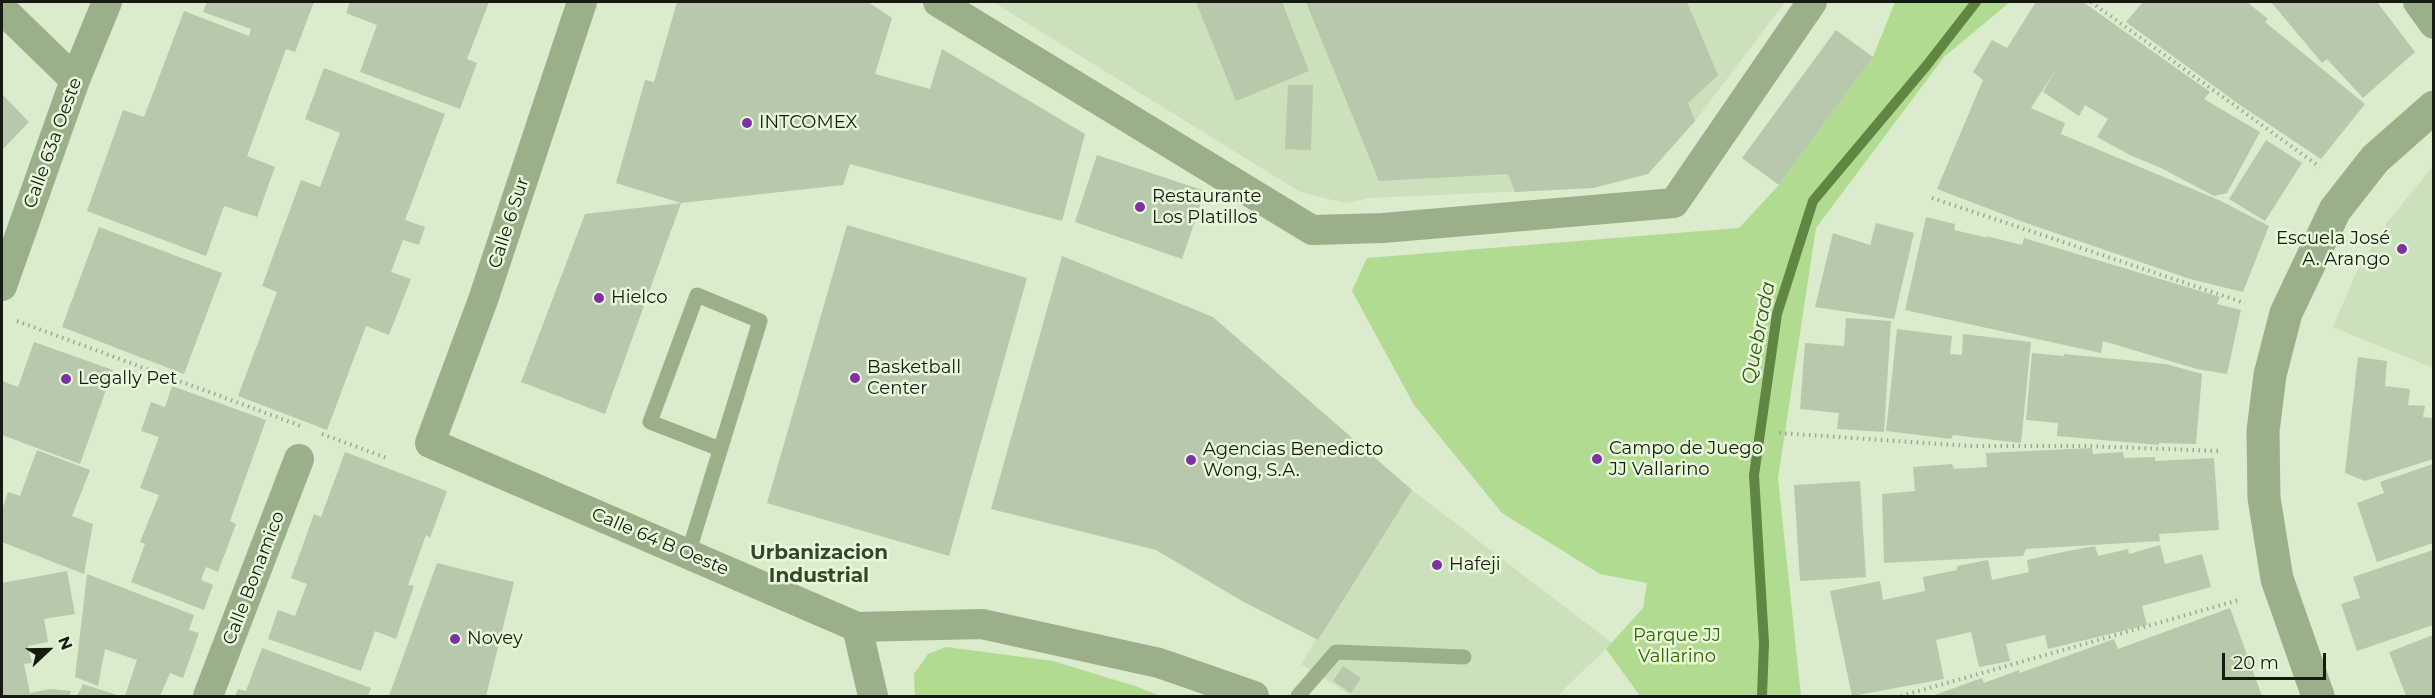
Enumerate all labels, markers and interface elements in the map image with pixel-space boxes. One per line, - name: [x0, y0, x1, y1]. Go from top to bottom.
- street label: Calle 63a Oeste: [19, 75, 87, 211]
- place label: INTCOMEX: [759, 112, 857, 134]
- marker: INTCOMEX: [740, 116, 754, 130]
- street label: Calle 6 Sur: [484, 175, 534, 271]
- place label: Restaurante Los Platillos: [1152, 186, 1261, 228]
- marker: Restaurante Los Platillos: [1133, 200, 1147, 214]
- place label: Escuela José A. Arango: [2276, 228, 2390, 270]
- marker: Escuela José A. Arango: [2395, 242, 2409, 256]
- water label: Quebrada: [1737, 280, 1781, 386]
- place label: Hielco: [611, 287, 667, 309]
- marker: Hielco: [592, 291, 606, 305]
- place label: Basketball Center: [867, 357, 961, 400]
- place label: Legally Pet: [78, 368, 177, 390]
- marker: Basketball Center: [848, 371, 862, 385]
- marker: Legally Pet: [59, 372, 73, 386]
- place label: Campo de Juego JJ Vallarino: [1609, 438, 1763, 480]
- place label: Agencias Benedicto Wong, S.A.: [1203, 439, 1383, 482]
- marker: Campo de Juego JJ Vallarino: [1590, 452, 1604, 466]
- marker: Agencias Benedicto Wong, S.A.: [1184, 453, 1198, 467]
- street label: Calle 64 B Oeste: [588, 503, 732, 581]
- street label: Calle Bonamico: [219, 508, 289, 648]
- district label: Urbanizacion Industrial: [750, 541, 888, 588]
- place label: Hafeji: [1449, 554, 1501, 576]
- marker: Hafeji: [1430, 558, 1444, 572]
- north arrow: [18, 620, 78, 680]
- park label: Parque JJ Vallarino: [1633, 625, 1721, 668]
- place label: Novey: [467, 628, 523, 650]
- marker: Novey: [448, 632, 462, 646]
- text: N: [54, 634, 76, 653]
- scale bar: [2225, 641, 2328, 679]
- text: 20 m: [2233, 652, 2279, 674]

